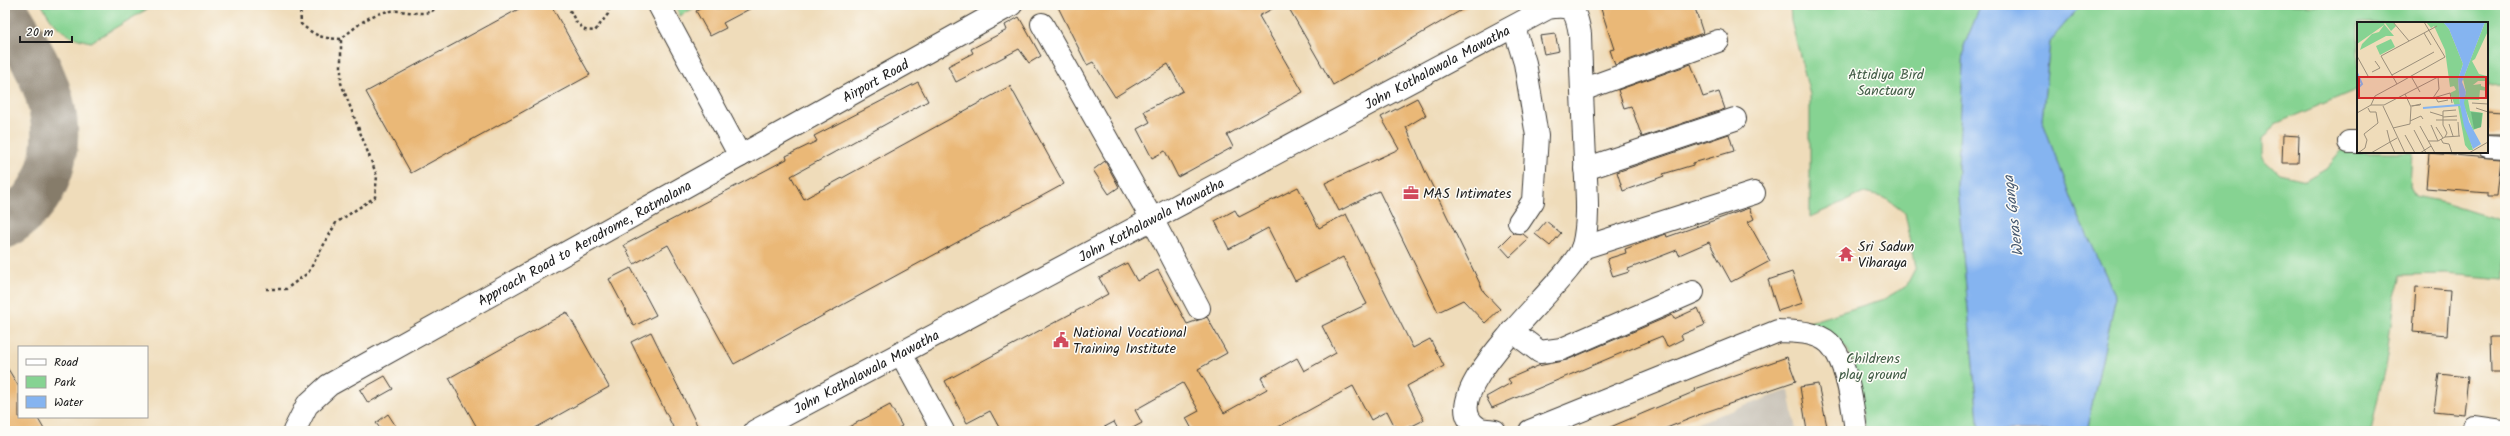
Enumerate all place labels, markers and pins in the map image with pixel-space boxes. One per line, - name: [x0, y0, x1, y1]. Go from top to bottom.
- place label: MAS Intimates: [1423, 183, 1512, 205]
- office icon: MAS Intimates: [1402, 184, 1420, 202]
- place label: Sri Sadun Viharaya: [1858, 236, 1914, 274]
- temple icon: Sri Sadun Viharaya: [1837, 245, 1855, 263]
- place label: National Vocational Training Institute: [1073, 322, 1187, 360]
- public building icon: National Vocational Training Institute: [1052, 331, 1070, 349]

